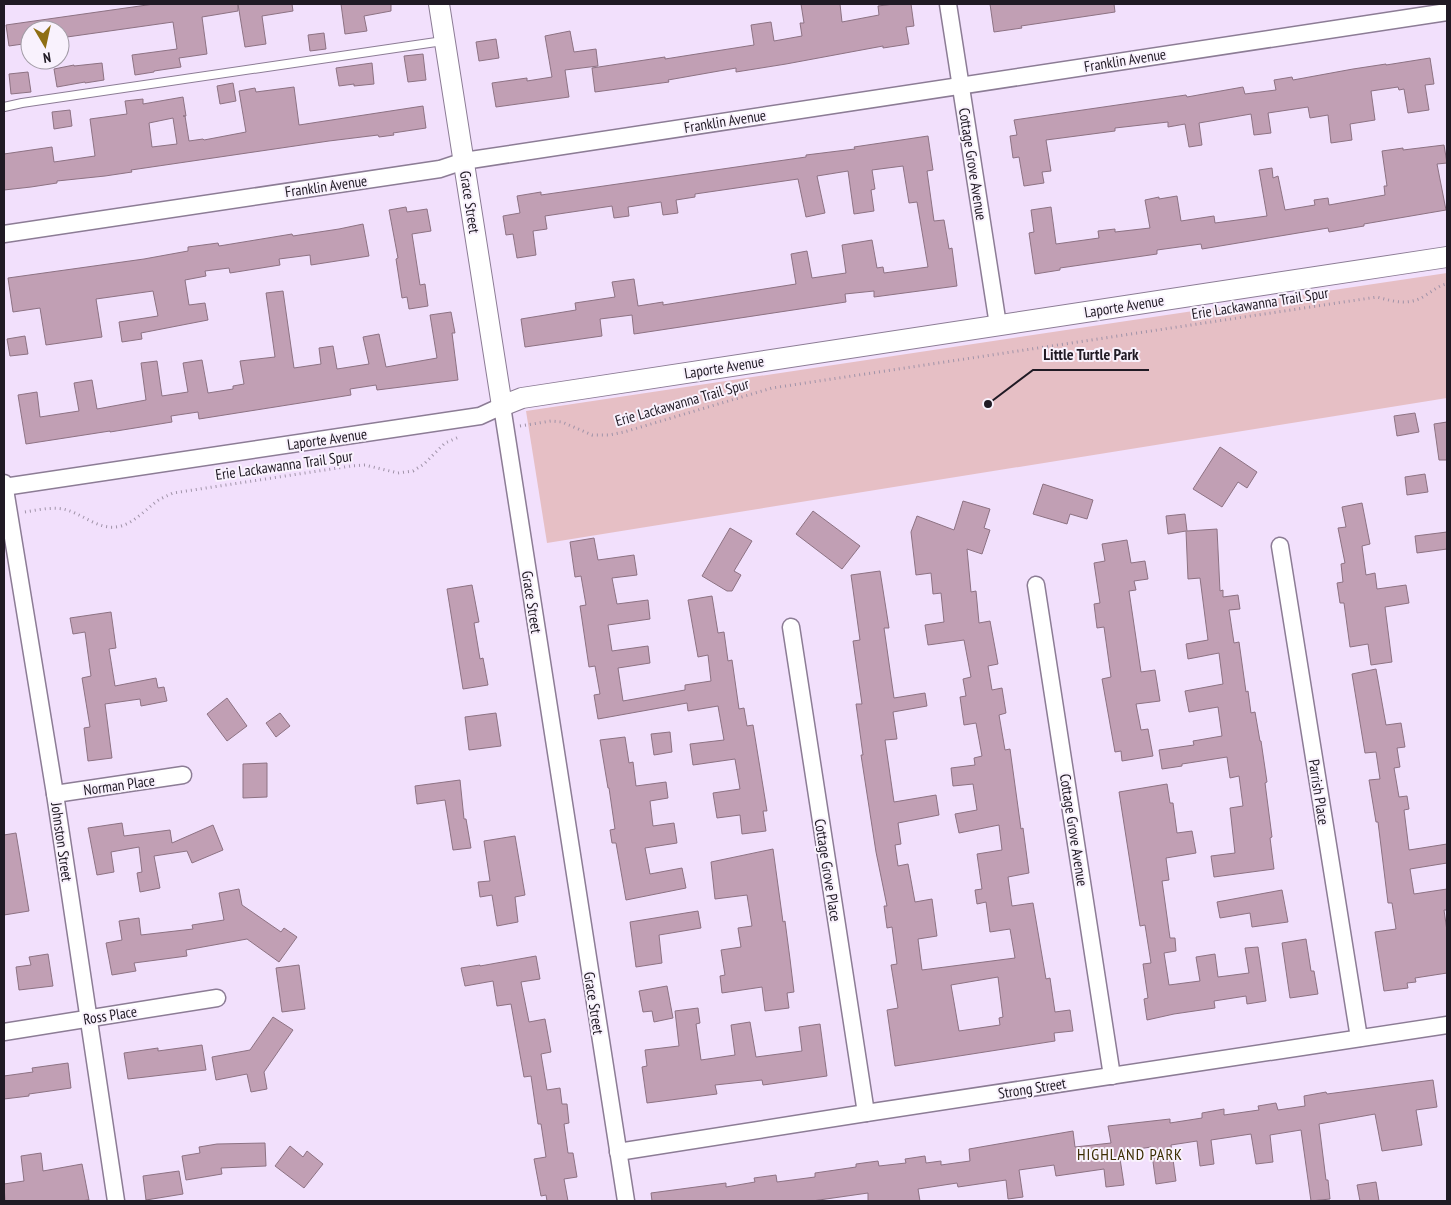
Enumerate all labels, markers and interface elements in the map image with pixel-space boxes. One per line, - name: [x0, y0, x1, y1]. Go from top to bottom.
- north arrow: [20, 20, 70, 70]
- street label: Franklin Avenue: [1083, 44, 1167, 76]
- text: N: [42, 48, 52, 67]
- street label: Franklin Avenue: [683, 105, 767, 137]
- street label: Cottage Grove Avenue: [955, 106, 991, 222]
- street label: Grace Street: [456, 169, 484, 235]
- street label: Franklin Avenue: [284, 171, 368, 201]
- street label: Erie Lackawanna Trail Spur: [1190, 283, 1331, 323]
- street label: Laporte Avenue: [1083, 290, 1165, 322]
- callout: Little Turtle Park: [1033, 339, 1149, 370]
- text: Little Turtle Park: [1043, 344, 1139, 364]
- street label: Laporte Avenue: [683, 351, 765, 383]
- street label: Erie Lackawanna Trail Spur: [613, 374, 752, 430]
- street label: Laporte Avenue: [286, 424, 368, 454]
- street label: Erie Lackawanna Trail Spur: [214, 446, 355, 484]
- street label: Grace Street: [518, 569, 546, 635]
- street label: Parrish Place: [1304, 758, 1334, 826]
- street label: Norman Place: [82, 771, 156, 799]
- street label: Cottage Grove Avenue: [1056, 772, 1092, 888]
- street label: Johnston Street: [47, 800, 77, 883]
- street label: Cottage Grove Place: [811, 817, 845, 923]
- street label: Grace Street: [580, 970, 608, 1036]
- street label: Ross Place: [82, 1001, 138, 1029]
- street label: Strong Street: [997, 1073, 1067, 1103]
- district label: HIGHLAND PARK: [1077, 1144, 1183, 1164]

